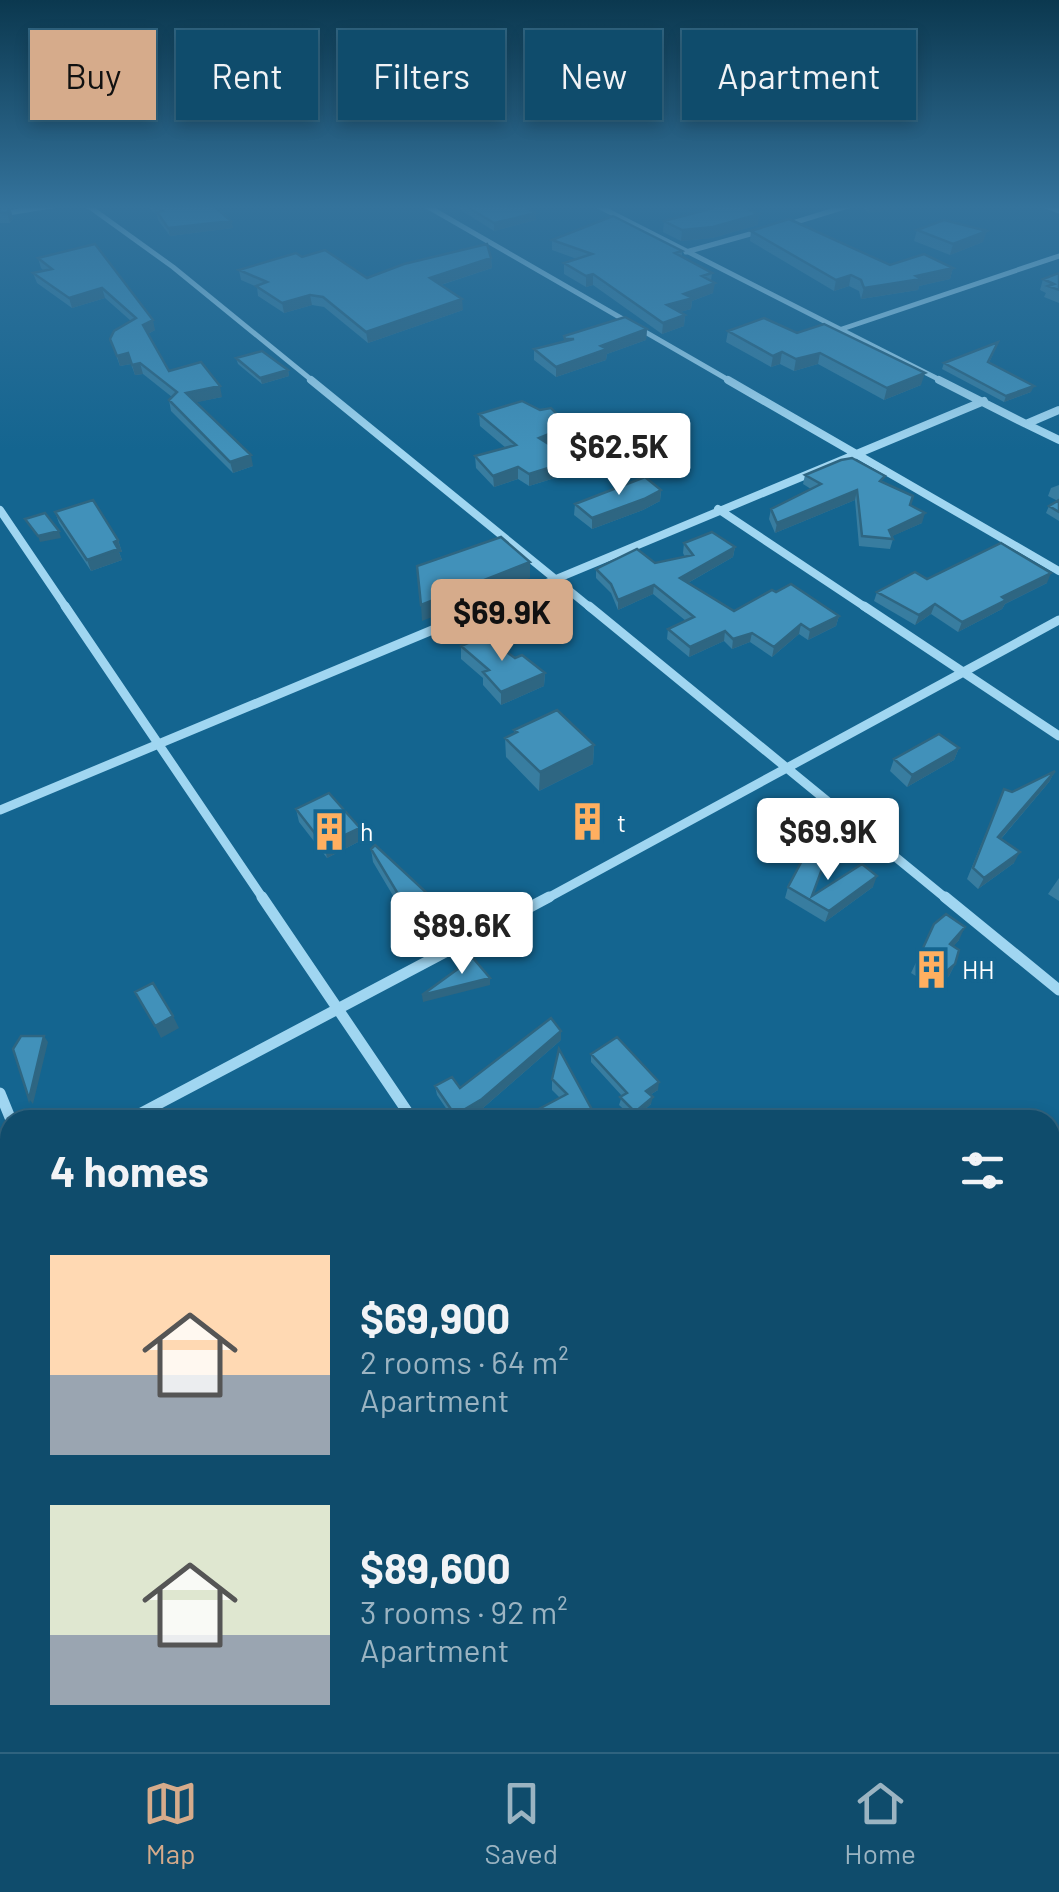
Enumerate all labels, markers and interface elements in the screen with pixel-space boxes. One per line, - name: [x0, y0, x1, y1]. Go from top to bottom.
- chip: Buy: [30, 30, 156, 120]
- chip: Rent: [176, 30, 318, 120]
- chip: Filters: [338, 30, 505, 120]
- chip: New: [525, 30, 662, 120]
- chip: Apartment: [682, 30, 916, 120]
- pin: $62.5K: [538, 413, 700, 498]
- text: $62.5K: [569, 426, 669, 464]
- pin: $69.9K: [421, 579, 583, 664]
- text: $69.9K: [453, 592, 551, 630]
- pin: $69.9K: [747, 798, 909, 883]
- building icon: t: [566, 801, 608, 843]
- place label: t: [617, 807, 626, 837]
- building icon: h: [309, 810, 351, 852]
- text: $69.9K: [779, 811, 877, 849]
- place label: h: [360, 816, 373, 846]
- pin: $89.6K: [381, 892, 543, 977]
- text: $89.6K: [413, 905, 511, 943]
- building icon: HH: [911, 948, 953, 990]
- place label: HH: [962, 954, 995, 984]
- icon: filters: [955, 1143, 1010, 1198]
- text: 4 homes: [50, 1145, 209, 1195]
- text: $69,900: [360, 1292, 510, 1342]
- icon: home: [130, 1295, 250, 1415]
- text: 2 rooms · 64 m²: [360, 1342, 569, 1380]
- text: Apartment: [360, 1380, 509, 1418]
- text: $89,600: [360, 1542, 511, 1592]
- icon: home: [130, 1545, 250, 1665]
- text: 3 rooms · 92 m²: [360, 1592, 568, 1630]
- text: Apartment: [360, 1630, 509, 1668]
- tab: Map: [143, 1776, 198, 1870]
- tab: Saved: [485, 1776, 558, 1870]
- tab: Home: [844, 1776, 916, 1870]

